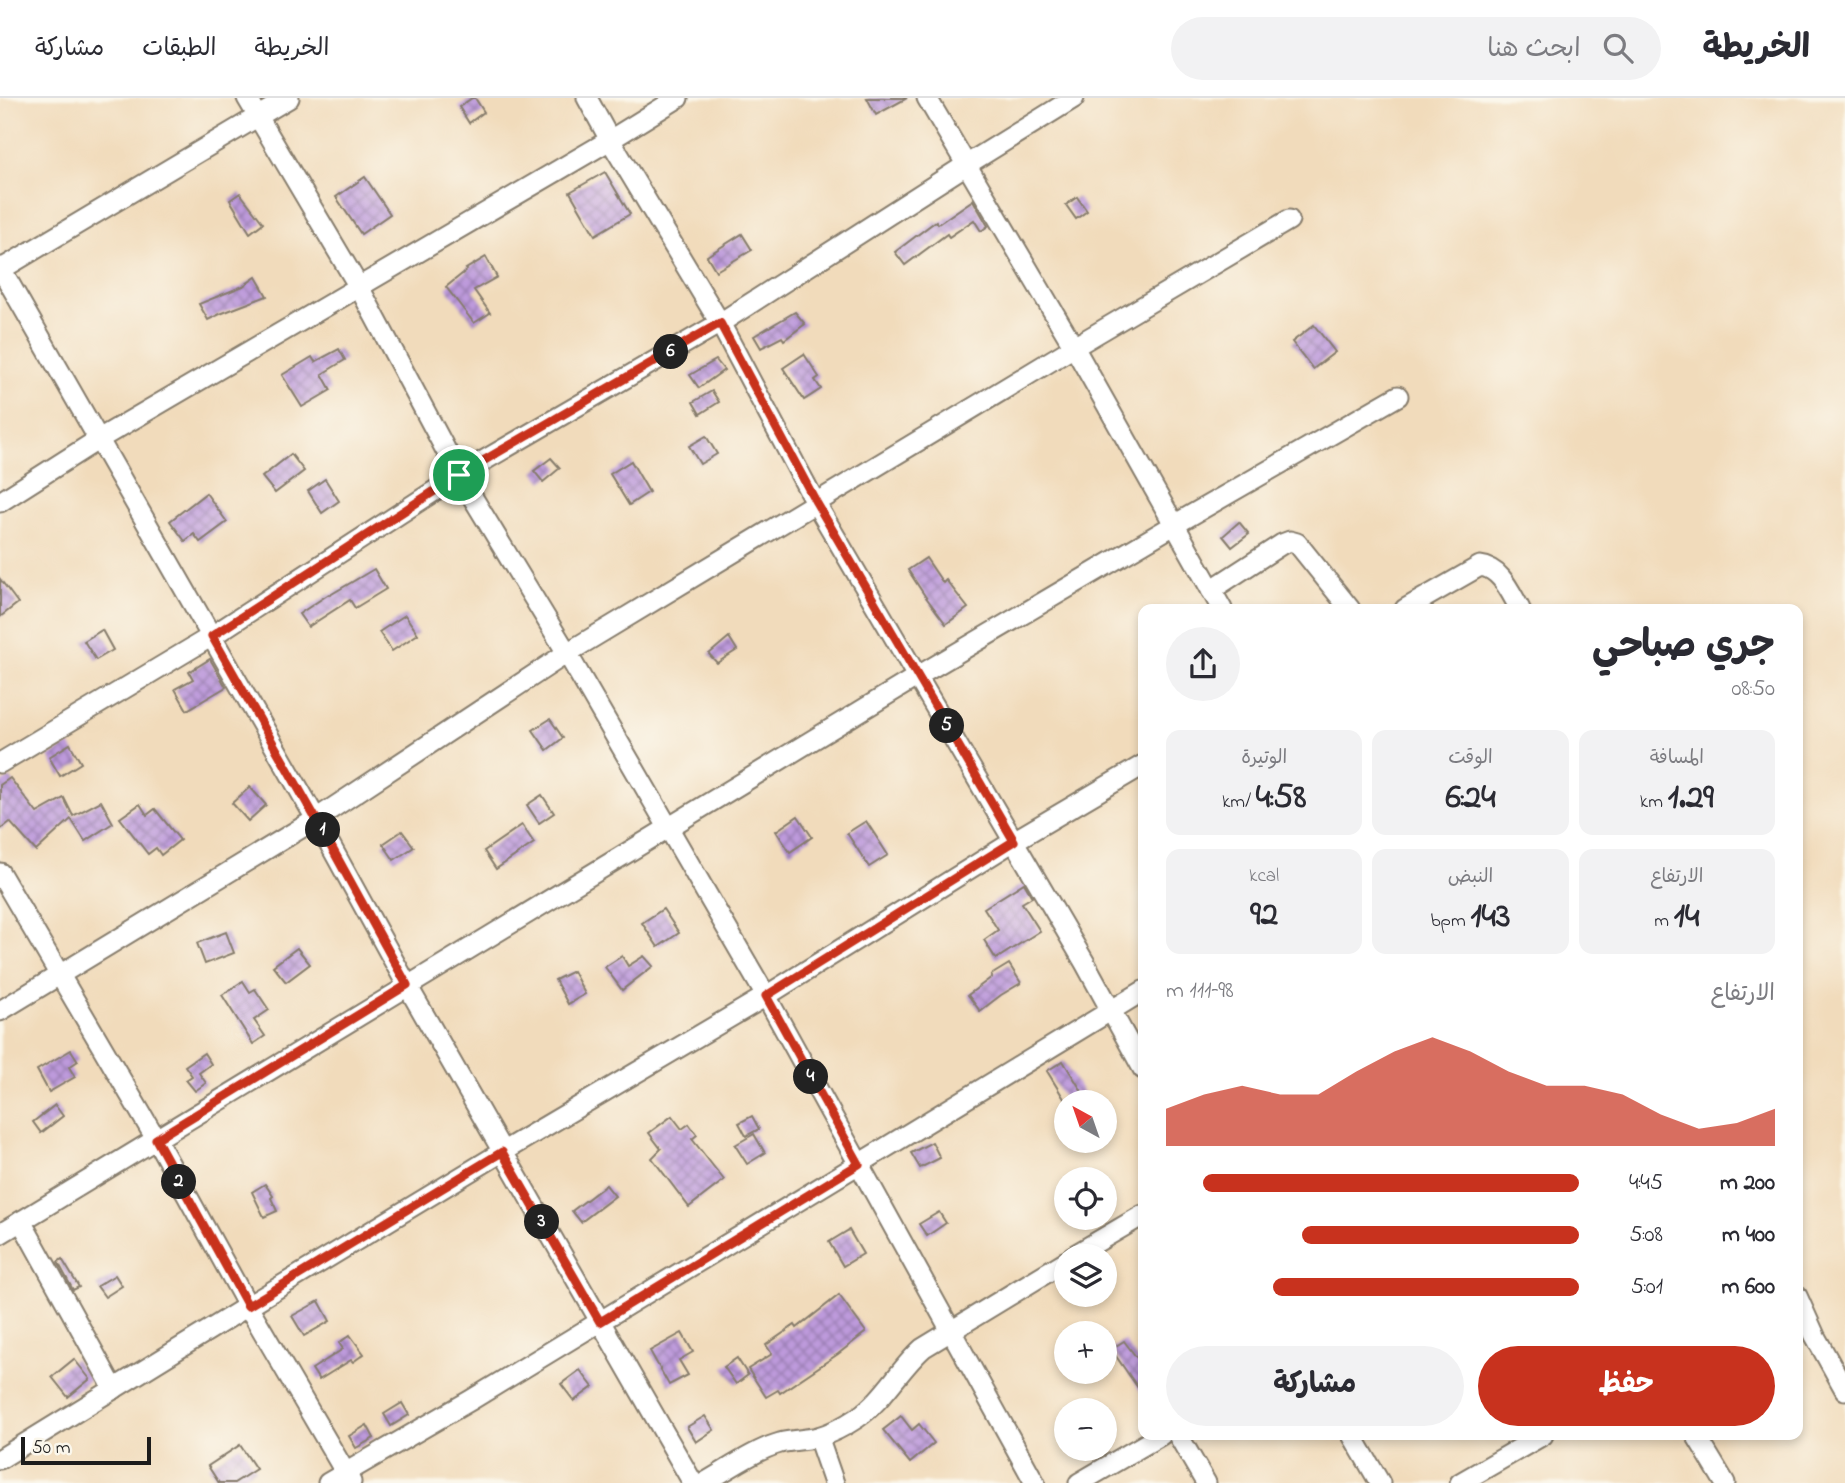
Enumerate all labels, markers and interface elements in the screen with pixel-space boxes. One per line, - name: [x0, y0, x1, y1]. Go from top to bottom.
- search box: [1171, 17, 1661, 80]
- text: الخريطة: [1703, 25, 1810, 73]
- icon: search: [1599, 29, 1637, 67]
- text: ابحث هنا: [1487, 31, 1581, 69]
- text: مشاركة: [35, 32, 104, 67]
- text: الطبقات: [142, 32, 217, 67]
- text: الخريطة: [255, 32, 329, 67]
- pin: 6: [654, 334, 688, 370]
- text: 6: [666, 338, 675, 365]
- pin: [429, 445, 489, 505]
- icon: arrive: [440, 456, 478, 494]
- text: جري صباحي: [1592, 619, 1775, 675]
- button: share: [1166, 627, 1240, 701]
- text: 08:50: [1731, 673, 1775, 706]
- pin: 5: [930, 708, 964, 744]
- text: 5: [941, 712, 952, 739]
- text: الوتيرة: [1241, 745, 1287, 772]
- text: الوقت: [1448, 745, 1493, 772]
- text: المسافة: [1650, 745, 1704, 772]
- text: 4:58: [1256, 773, 1306, 824]
- text: 6:24: [1445, 773, 1496, 824]
- text: 1.29: [1668, 773, 1714, 824]
- text: /km: [1222, 789, 1256, 816]
- text: km: [1640, 789, 1668, 816]
- pin: 1: [306, 812, 340, 848]
- text: 1: [319, 816, 326, 843]
- text: kcal: [1249, 863, 1279, 890]
- text: النبض: [1448, 864, 1493, 891]
- text: الارتفاع: [1650, 864, 1703, 891]
- text: 92: [1250, 890, 1278, 941]
- text: 143: [1470, 892, 1510, 943]
- text: 14: [1674, 892, 1699, 943]
- text: bpm: [1431, 908, 1470, 935]
- text: m: [1654, 908, 1674, 935]
- text: 98–111 m: [1166, 975, 1234, 1008]
- text: الارتفاع: [1711, 978, 1775, 1011]
- pin: 4: [794, 1060, 828, 1094]
- text: 4: [807, 1063, 814, 1090]
- north arrow: [1054, 1090, 1116, 1153]
- map controls: [1054, 1090, 1117, 1461]
- pin: 2: [162, 1164, 196, 1200]
- button: locate: [1054, 1167, 1117, 1230]
- text: 4:45: [1629, 1167, 1663, 1200]
- text: 200 m: [1720, 1167, 1775, 1200]
- text: 2: [174, 1168, 183, 1195]
- pin: 3: [524, 1204, 560, 1240]
- text: 3: [538, 1208, 545, 1235]
- text: 5:08: [1629, 1219, 1663, 1252]
- text: 400 m: [1722, 1219, 1775, 1252]
- button: layers: [1054, 1244, 1117, 1307]
- text: 5:01: [1631, 1271, 1663, 1304]
- text: 600 m: [1721, 1271, 1775, 1304]
- button: +: [1054, 1321, 1117, 1384]
- button: مشاركة: [1166, 1346, 1464, 1426]
- button: حفظ: [1478, 1346, 1775, 1426]
- button: −: [1054, 1398, 1117, 1461]
- scale bar: [21, 1434, 150, 1466]
- text: 50 m: [32, 1435, 71, 1462]

